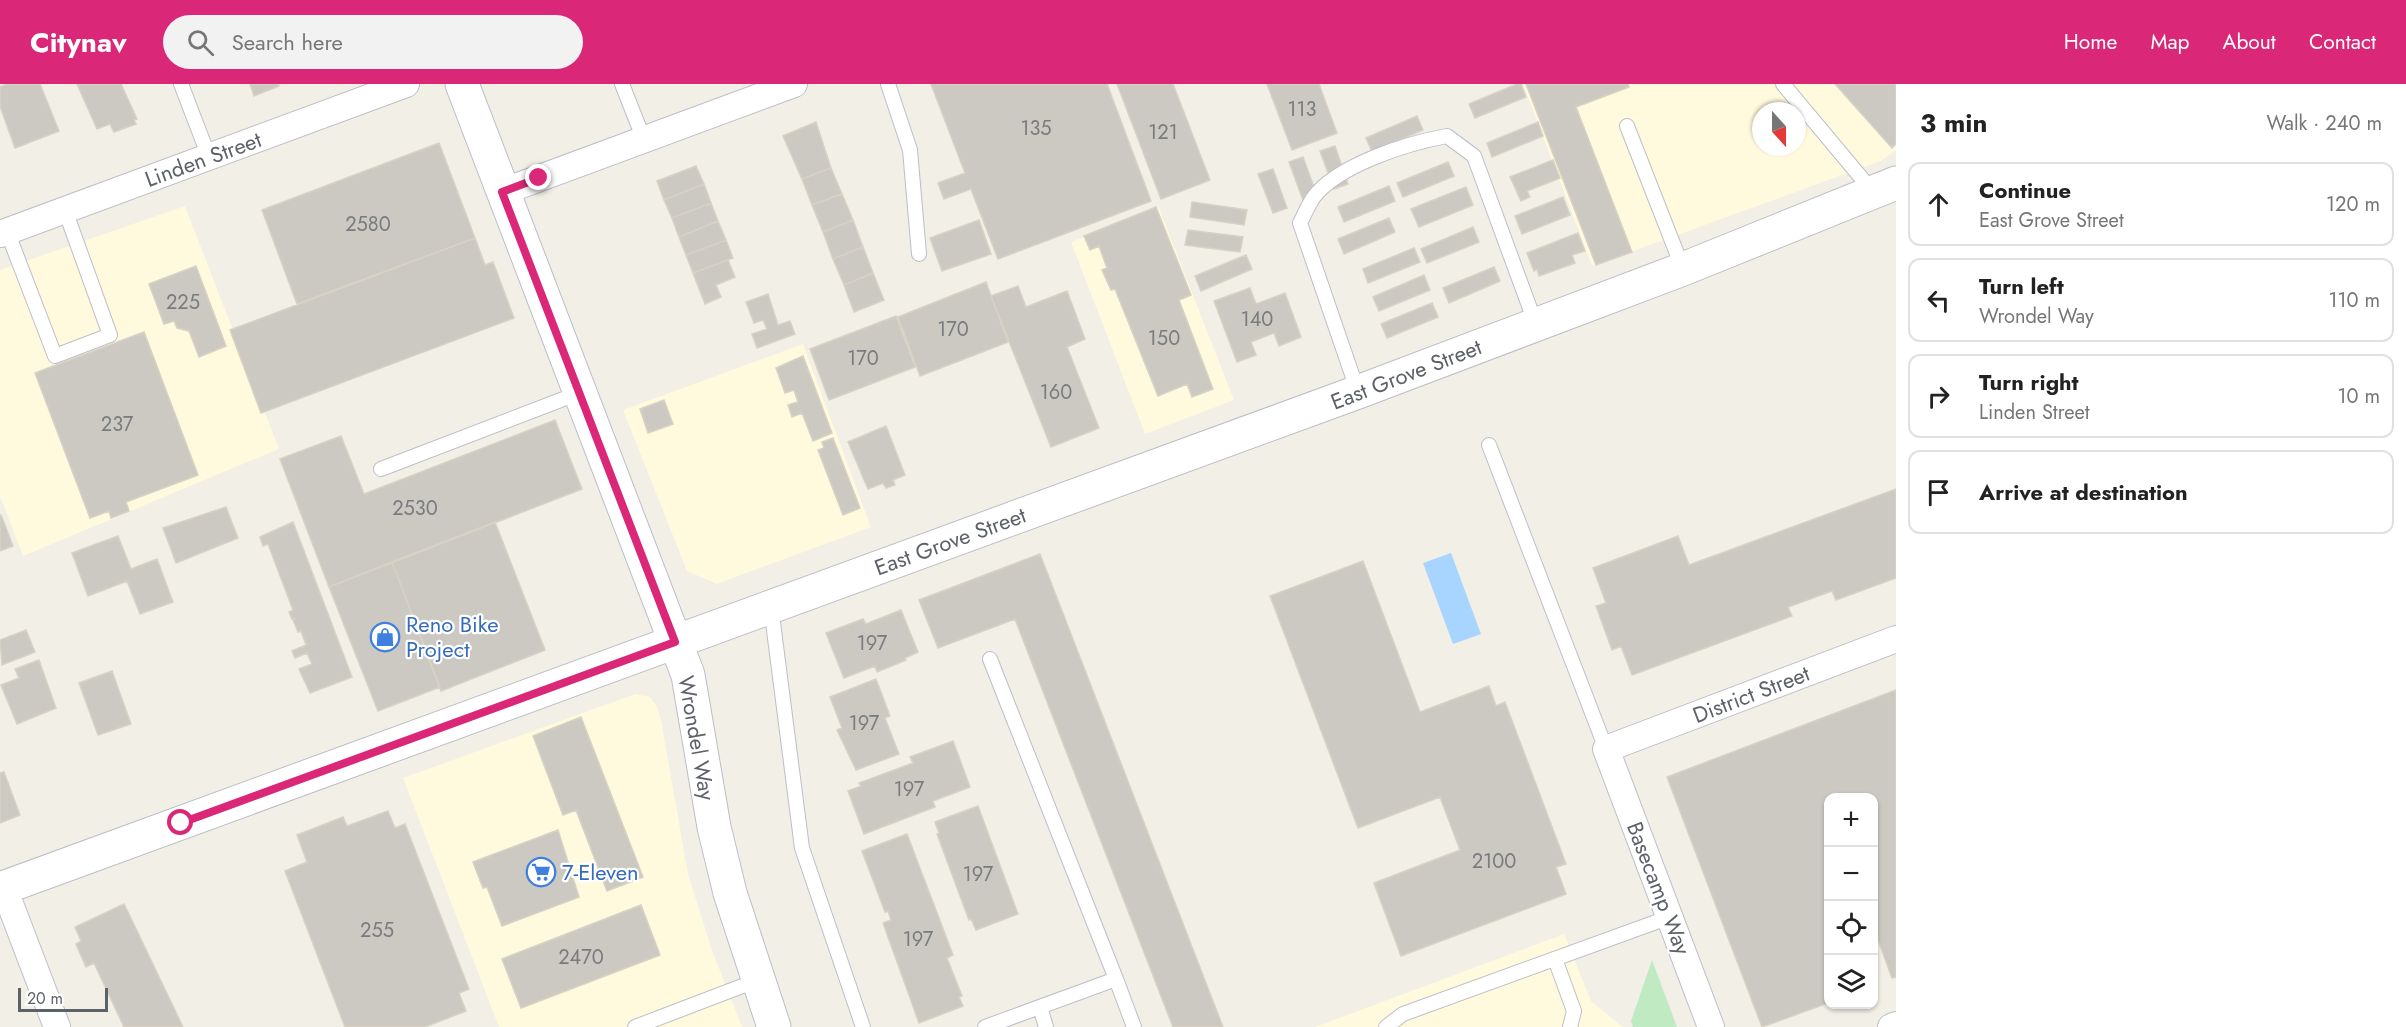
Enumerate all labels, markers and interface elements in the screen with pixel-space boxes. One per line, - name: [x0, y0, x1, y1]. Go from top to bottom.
- search box: [163, 15, 583, 69]
- text: Citynav: [30, 22, 127, 63]
- icon: search: [184, 26, 217, 59]
- text: Search here: [232, 26, 343, 58]
- text: Home: [2064, 27, 2117, 57]
- text: Map: [2150, 27, 2190, 57]
- text: About: [2223, 27, 2276, 57]
- text: Contact: [2309, 27, 2376, 57]
- house number: 113: [1288, 95, 1317, 124]
- north arrow: [1752, 102, 1806, 156]
- text: 3 min: [1920, 104, 1987, 142]
- text: Walk · 240 m: [2267, 109, 2382, 138]
- house number: 135: [1020, 114, 1052, 143]
- house number: 121: [1148, 118, 1178, 147]
- street label: Linden Street: [140, 123, 266, 195]
- route end: [525, 164, 551, 190]
- text: Continue: [1979, 174, 2071, 206]
- icon: ahead: [1922, 188, 1955, 221]
- text: 120 m: [2326, 190, 2380, 219]
- text: East Grove Street: [1979, 206, 2124, 235]
- house number: 2580: [345, 210, 391, 239]
- text: Turn left: [1979, 270, 2064, 302]
- icon: left: [1922, 284, 1955, 317]
- text: 110 m: [2328, 286, 2380, 315]
- house number: 225: [166, 288, 200, 317]
- text: Wrondel Way: [1979, 302, 2094, 331]
- house number: 140: [1241, 305, 1273, 334]
- house number: 170: [937, 315, 969, 344]
- house number: 150: [1148, 324, 1180, 353]
- street label: East Grove Street: [1326, 330, 1487, 417]
- house number: 170: [847, 344, 879, 373]
- text: Turn right: [1979, 366, 2079, 398]
- house number: 160: [1040, 378, 1072, 407]
- icon: right: [1922, 380, 1955, 413]
- text: 10 m: [2337, 382, 2380, 411]
- text: Linden Street: [1979, 398, 2090, 427]
- house number: 237: [101, 410, 134, 439]
- icon: arrive: [1922, 476, 1955, 509]
- text: Arrive at destination: [1979, 476, 2188, 508]
- house number: 2530: [392, 494, 438, 523]
- street label: East Grove Street: [870, 499, 1031, 583]
- place label: Reno Bike Project: [406, 608, 499, 665]
- shop icon: Reno Bike Project: [369, 621, 401, 653]
- house number: 197: [857, 629, 888, 658]
- street label: District Street: [1688, 657, 1815, 731]
- street label: Wrondel Way: [670, 673, 724, 803]
- house number: 197: [849, 709, 880, 738]
- house number: 197: [894, 775, 925, 804]
- map controls: [1824, 793, 1878, 1009]
- button: +: [1824, 793, 1878, 847]
- route start: [167, 809, 193, 835]
- street label: Basecamp Way: [1619, 817, 1699, 959]
- house number: 2100: [1472, 847, 1516, 876]
- button: −: [1824, 847, 1878, 901]
- supermarket icon: 7-Eleven: [525, 856, 557, 888]
- place label: 7-Eleven: [562, 856, 639, 888]
- house number: 197: [963, 860, 994, 889]
- button: locate: [1824, 901, 1878, 955]
- house number: 255: [360, 916, 394, 945]
- house number: 197: [903, 925, 934, 954]
- house number: 2470: [558, 943, 604, 972]
- button: layers: [1824, 955, 1878, 1009]
- scale bar: [18, 985, 108, 1012]
- text: 20 m: [27, 987, 63, 1010]

